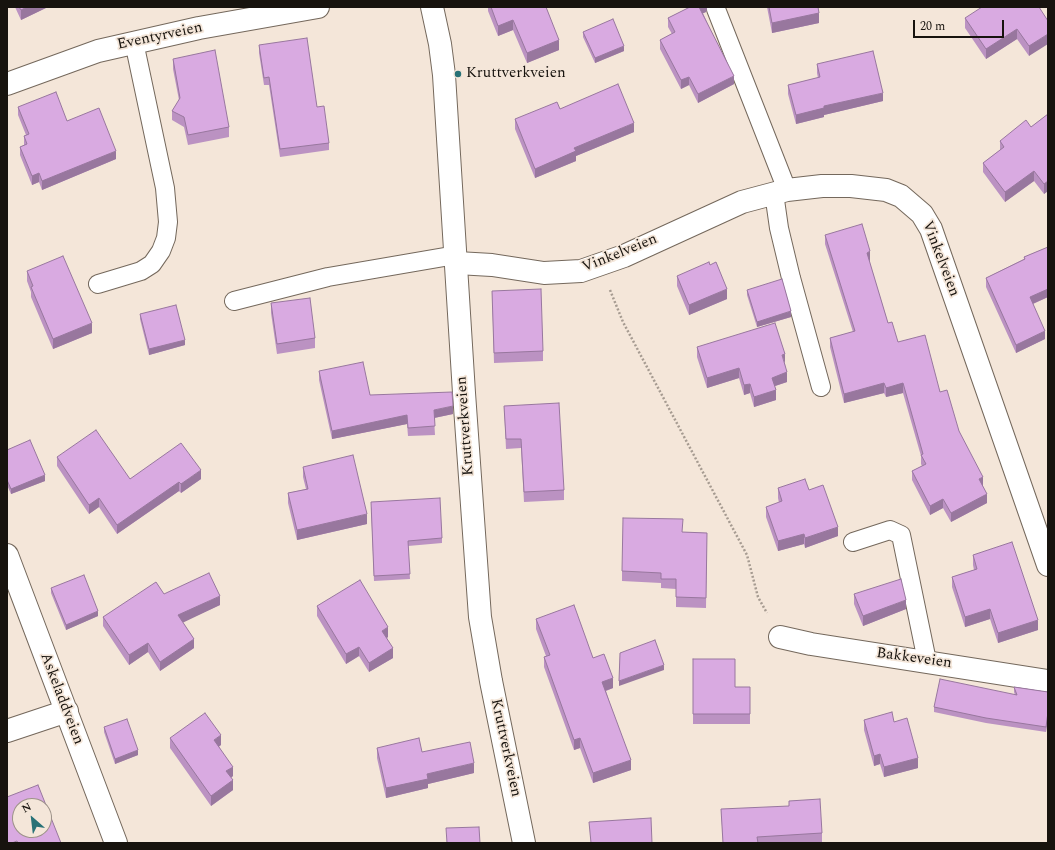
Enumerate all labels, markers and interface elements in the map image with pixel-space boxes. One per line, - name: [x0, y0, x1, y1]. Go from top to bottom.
- scale bar: [915, 12, 1006, 38]
- text: 20 m: [920, 17, 945, 36]
- street label: Eventyrveien: [116, 19, 204, 55]
- place label: Kruttverkveien: [466, 65, 566, 83]
- marker: Kruttverkveien: [453, 69, 463, 79]
- street label: Vinkelveien: [917, 219, 963, 299]
- street label: Vinkelveien: [580, 231, 660, 277]
- street label: Kruttverkveien: [454, 376, 478, 476]
- street label: Bakkeveien: [875, 645, 953, 673]
- street label: Askeladdveien: [35, 651, 87, 747]
- street label: Kruttverkveien: [486, 697, 524, 799]
- north arrow: [12, 798, 52, 838]
- text: N: [19, 798, 35, 817]

